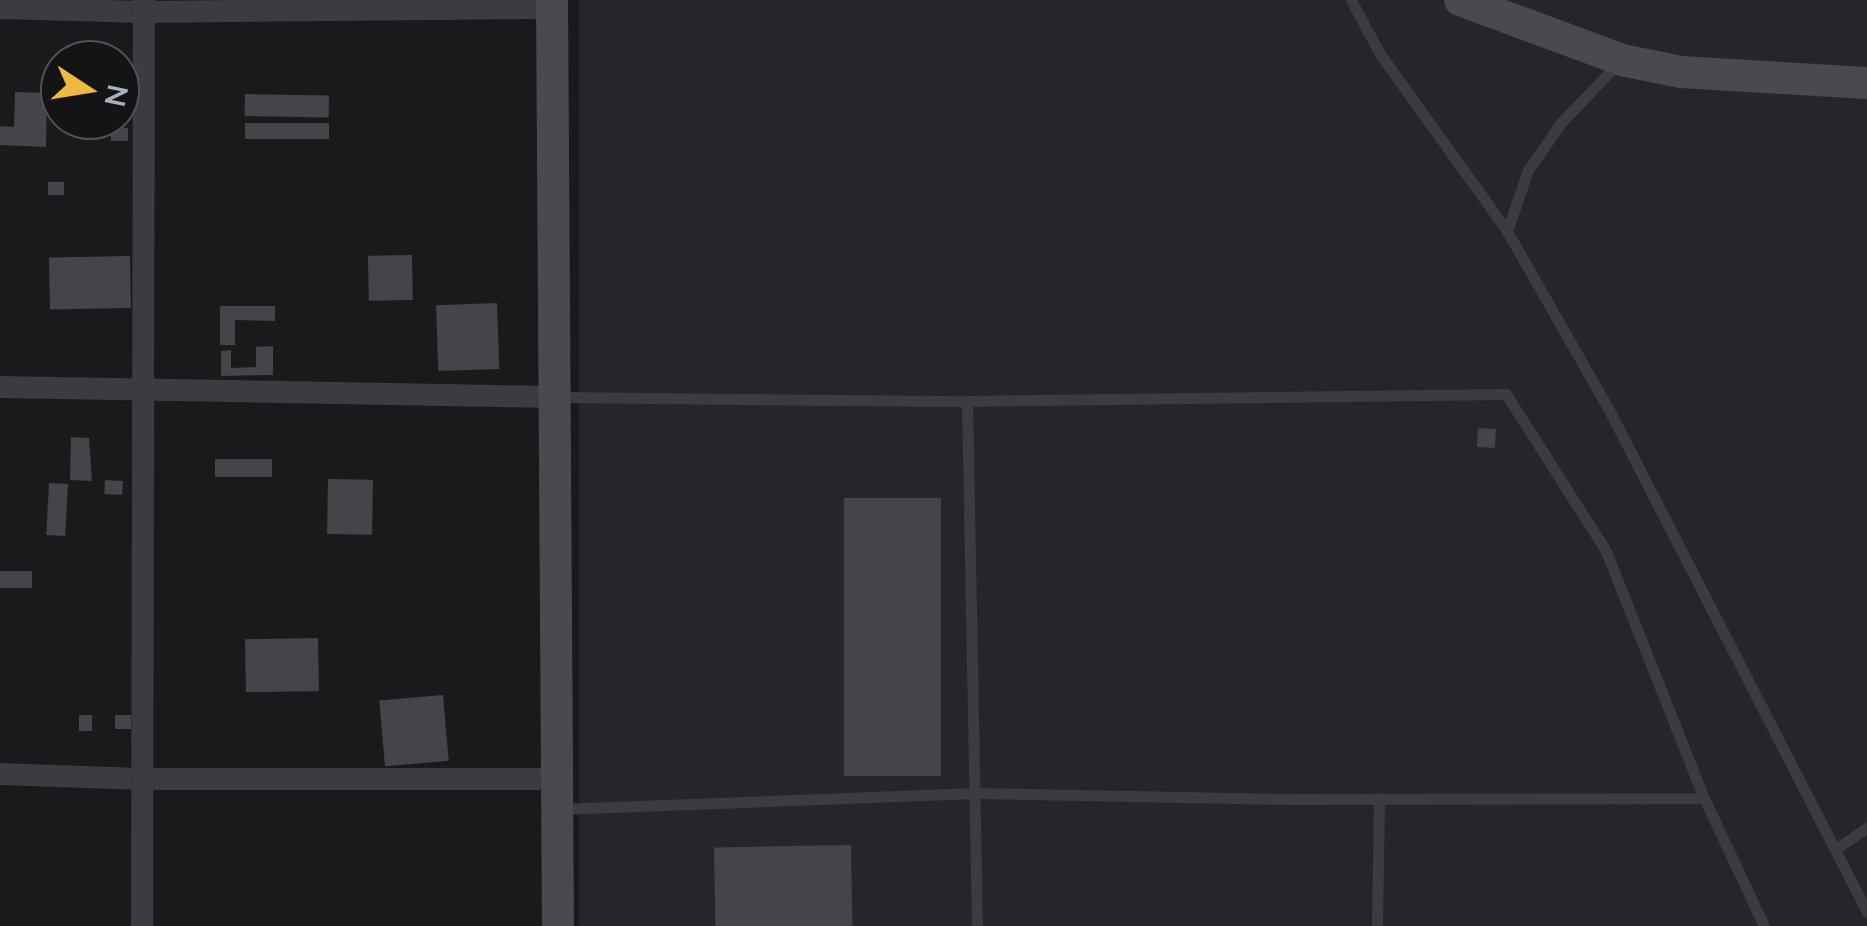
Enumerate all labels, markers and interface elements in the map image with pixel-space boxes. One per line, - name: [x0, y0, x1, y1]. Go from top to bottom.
- north arrow: [40, 40, 140, 140]
- text: N: [99, 82, 136, 110]

